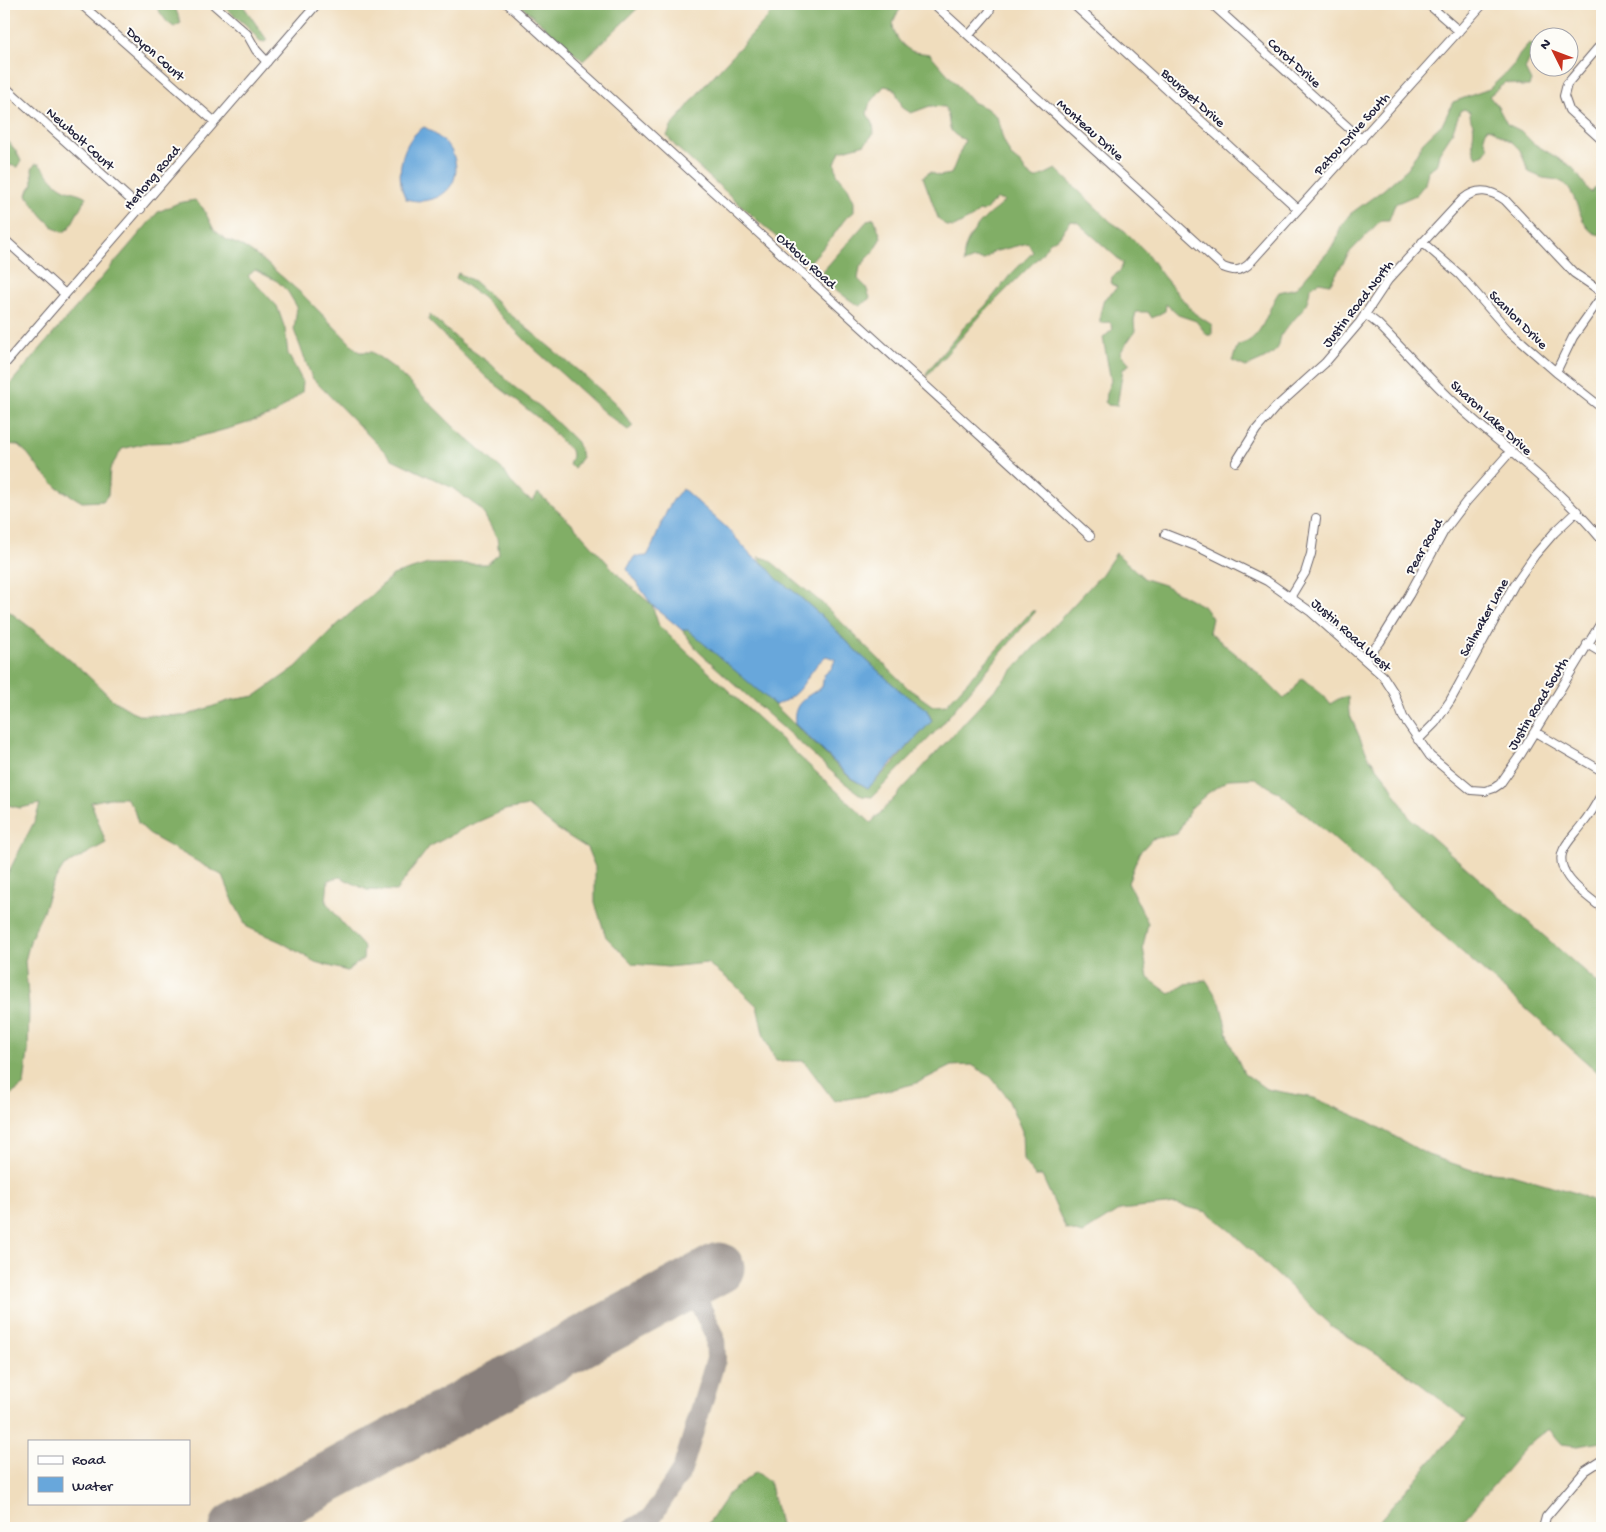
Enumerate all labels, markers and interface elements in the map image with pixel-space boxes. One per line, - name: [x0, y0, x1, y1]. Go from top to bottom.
- street label: Doyon Court: [121, 24, 188, 86]
- north arrow: [1528, 28, 1578, 78]
- street label: Corot Drive: [1263, 35, 1324, 93]
- text: N: [1537, 36, 1556, 54]
- street label: Bourget Drive: [1156, 65, 1229, 133]
- street label: Patou Drive South: [1310, 89, 1395, 180]
- street label: Monteau Drive: [1052, 96, 1127, 166]
- street label: Newbolt Court: [42, 105, 118, 176]
- street label: Herlong Road: [121, 141, 186, 214]
- street label: Oxbow Road: [772, 230, 840, 295]
- street label: Justin Road North: [1320, 257, 1399, 352]
- street label: Scanlon Drive: [1484, 288, 1551, 354]
- street label: Sharon Lake Drive: [1446, 378, 1535, 461]
- street label: Pear Road: [1402, 515, 1449, 579]
- street label: Sailmaker Lane: [1457, 576, 1514, 660]
- street label: Justin Road West: [1307, 595, 1395, 677]
- street label: Justin Road South: [1505, 654, 1574, 754]
- legend: [28, 1440, 190, 1504]
- text: Road: [72, 1452, 106, 1470]
- text: Water: [72, 1478, 114, 1496]

